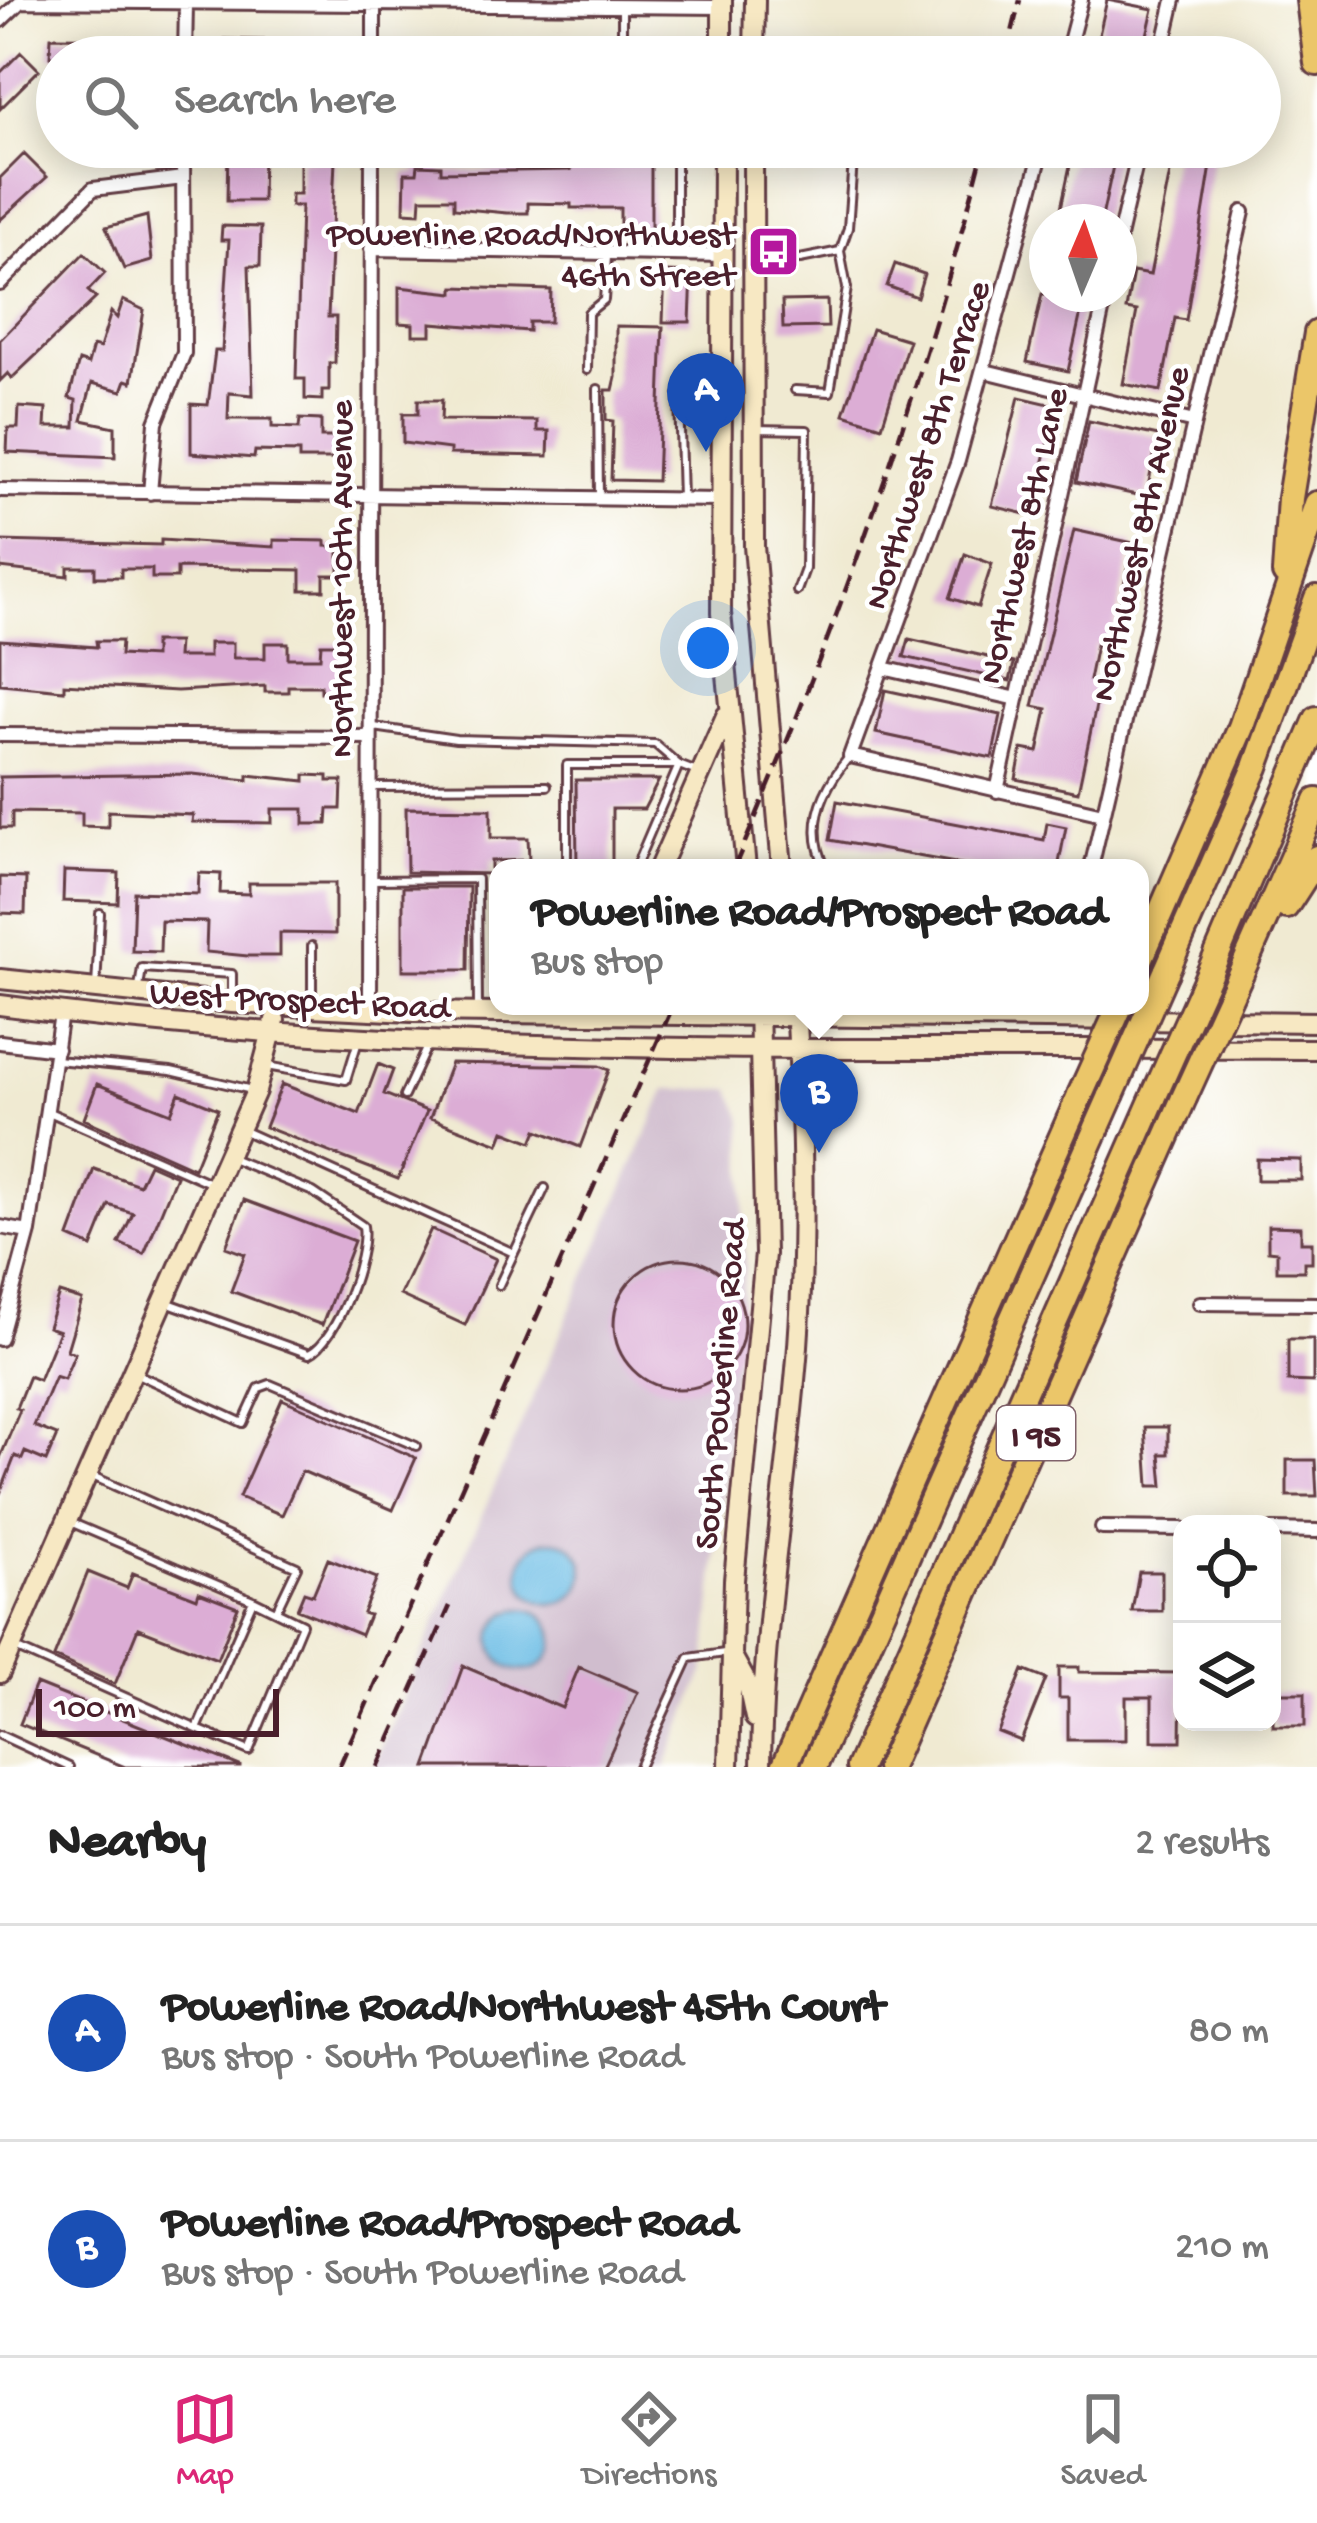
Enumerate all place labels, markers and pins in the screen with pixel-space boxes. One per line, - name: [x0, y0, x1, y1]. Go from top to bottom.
- place label: Powerline Road/Northwest 46th Street: [326, 216, 738, 300]
- bus stop icon: Powerline Road/Northwest 46th Street: [746, 224, 802, 280]
- pin: A: [667, 353, 745, 452]
- pin: B: [780, 1054, 858, 1153]

